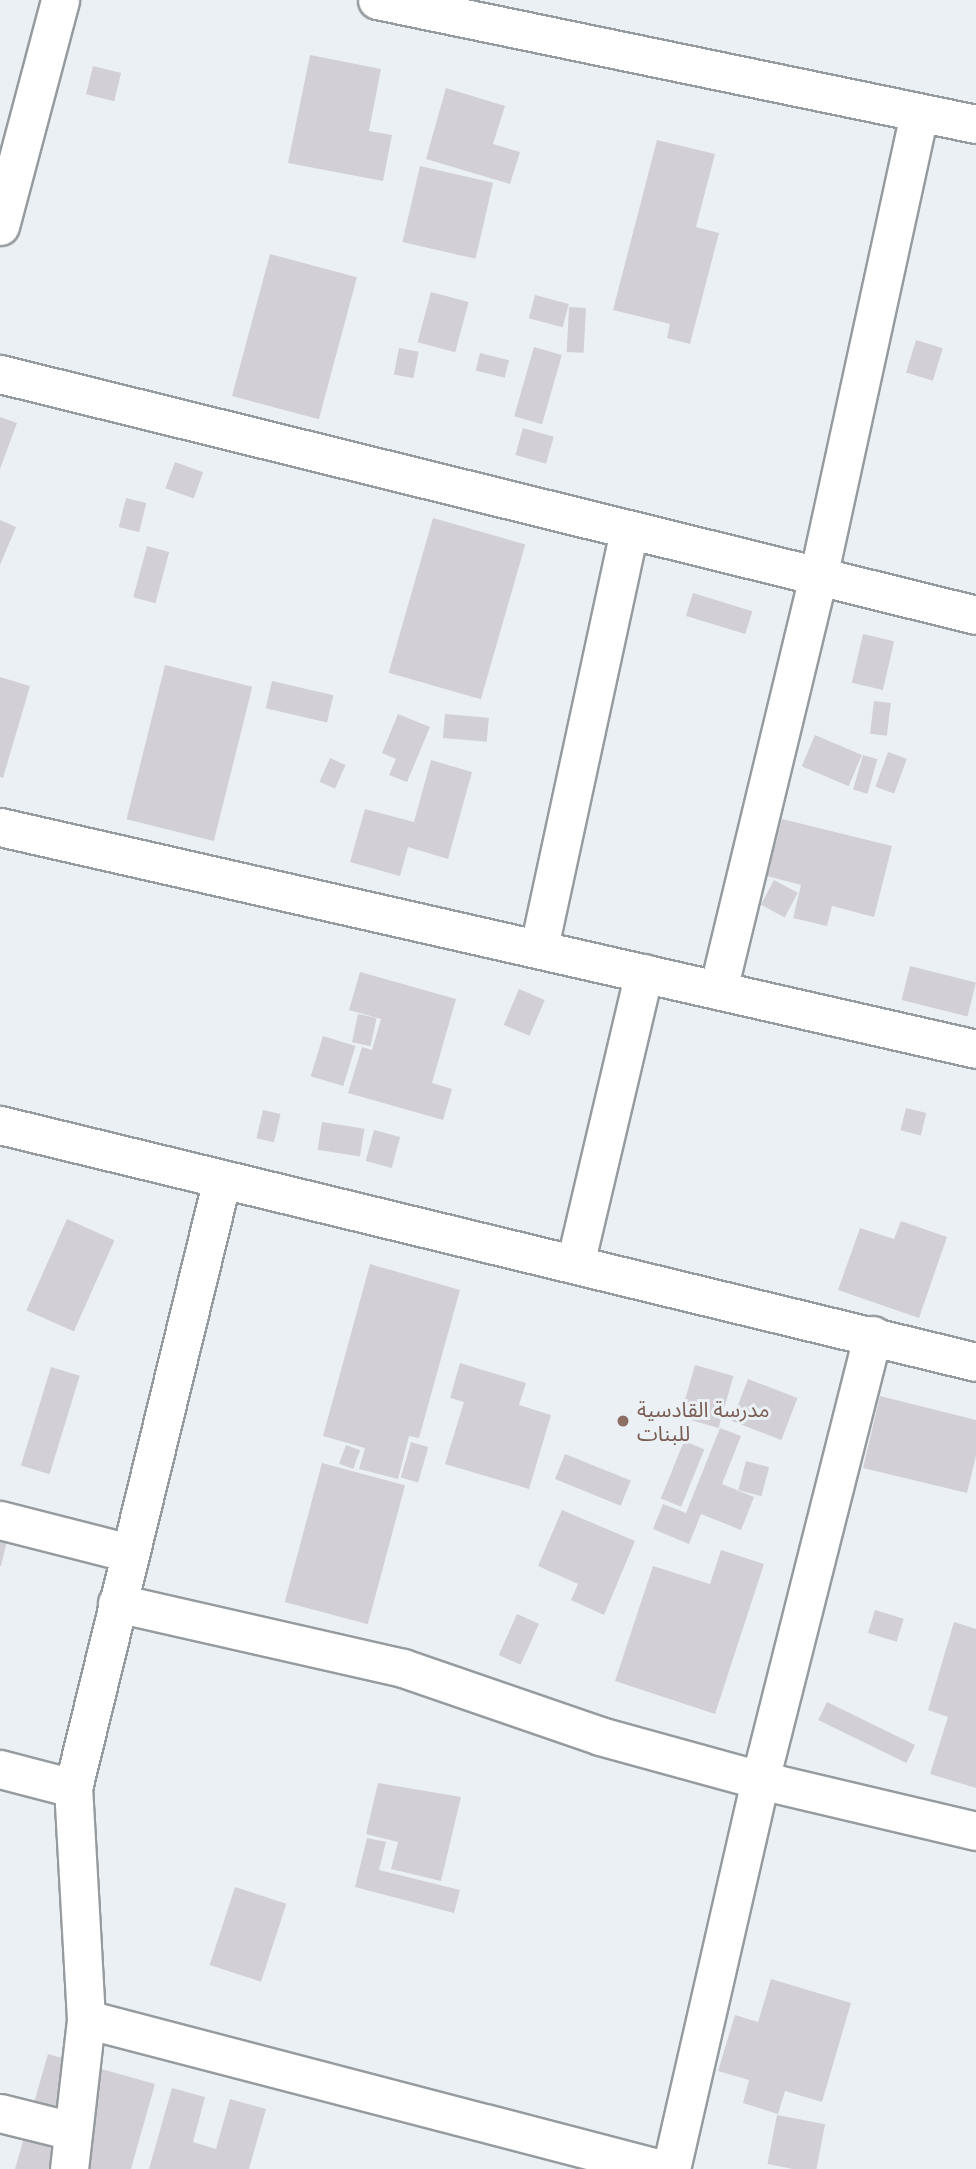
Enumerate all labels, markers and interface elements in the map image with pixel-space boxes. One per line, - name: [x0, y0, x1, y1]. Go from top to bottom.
- place label: مدرسة القادسية للبنات: [637, 1396, 770, 1446]
- marker: مدرسة القادسية للبنات: [615, 1413, 631, 1429]

